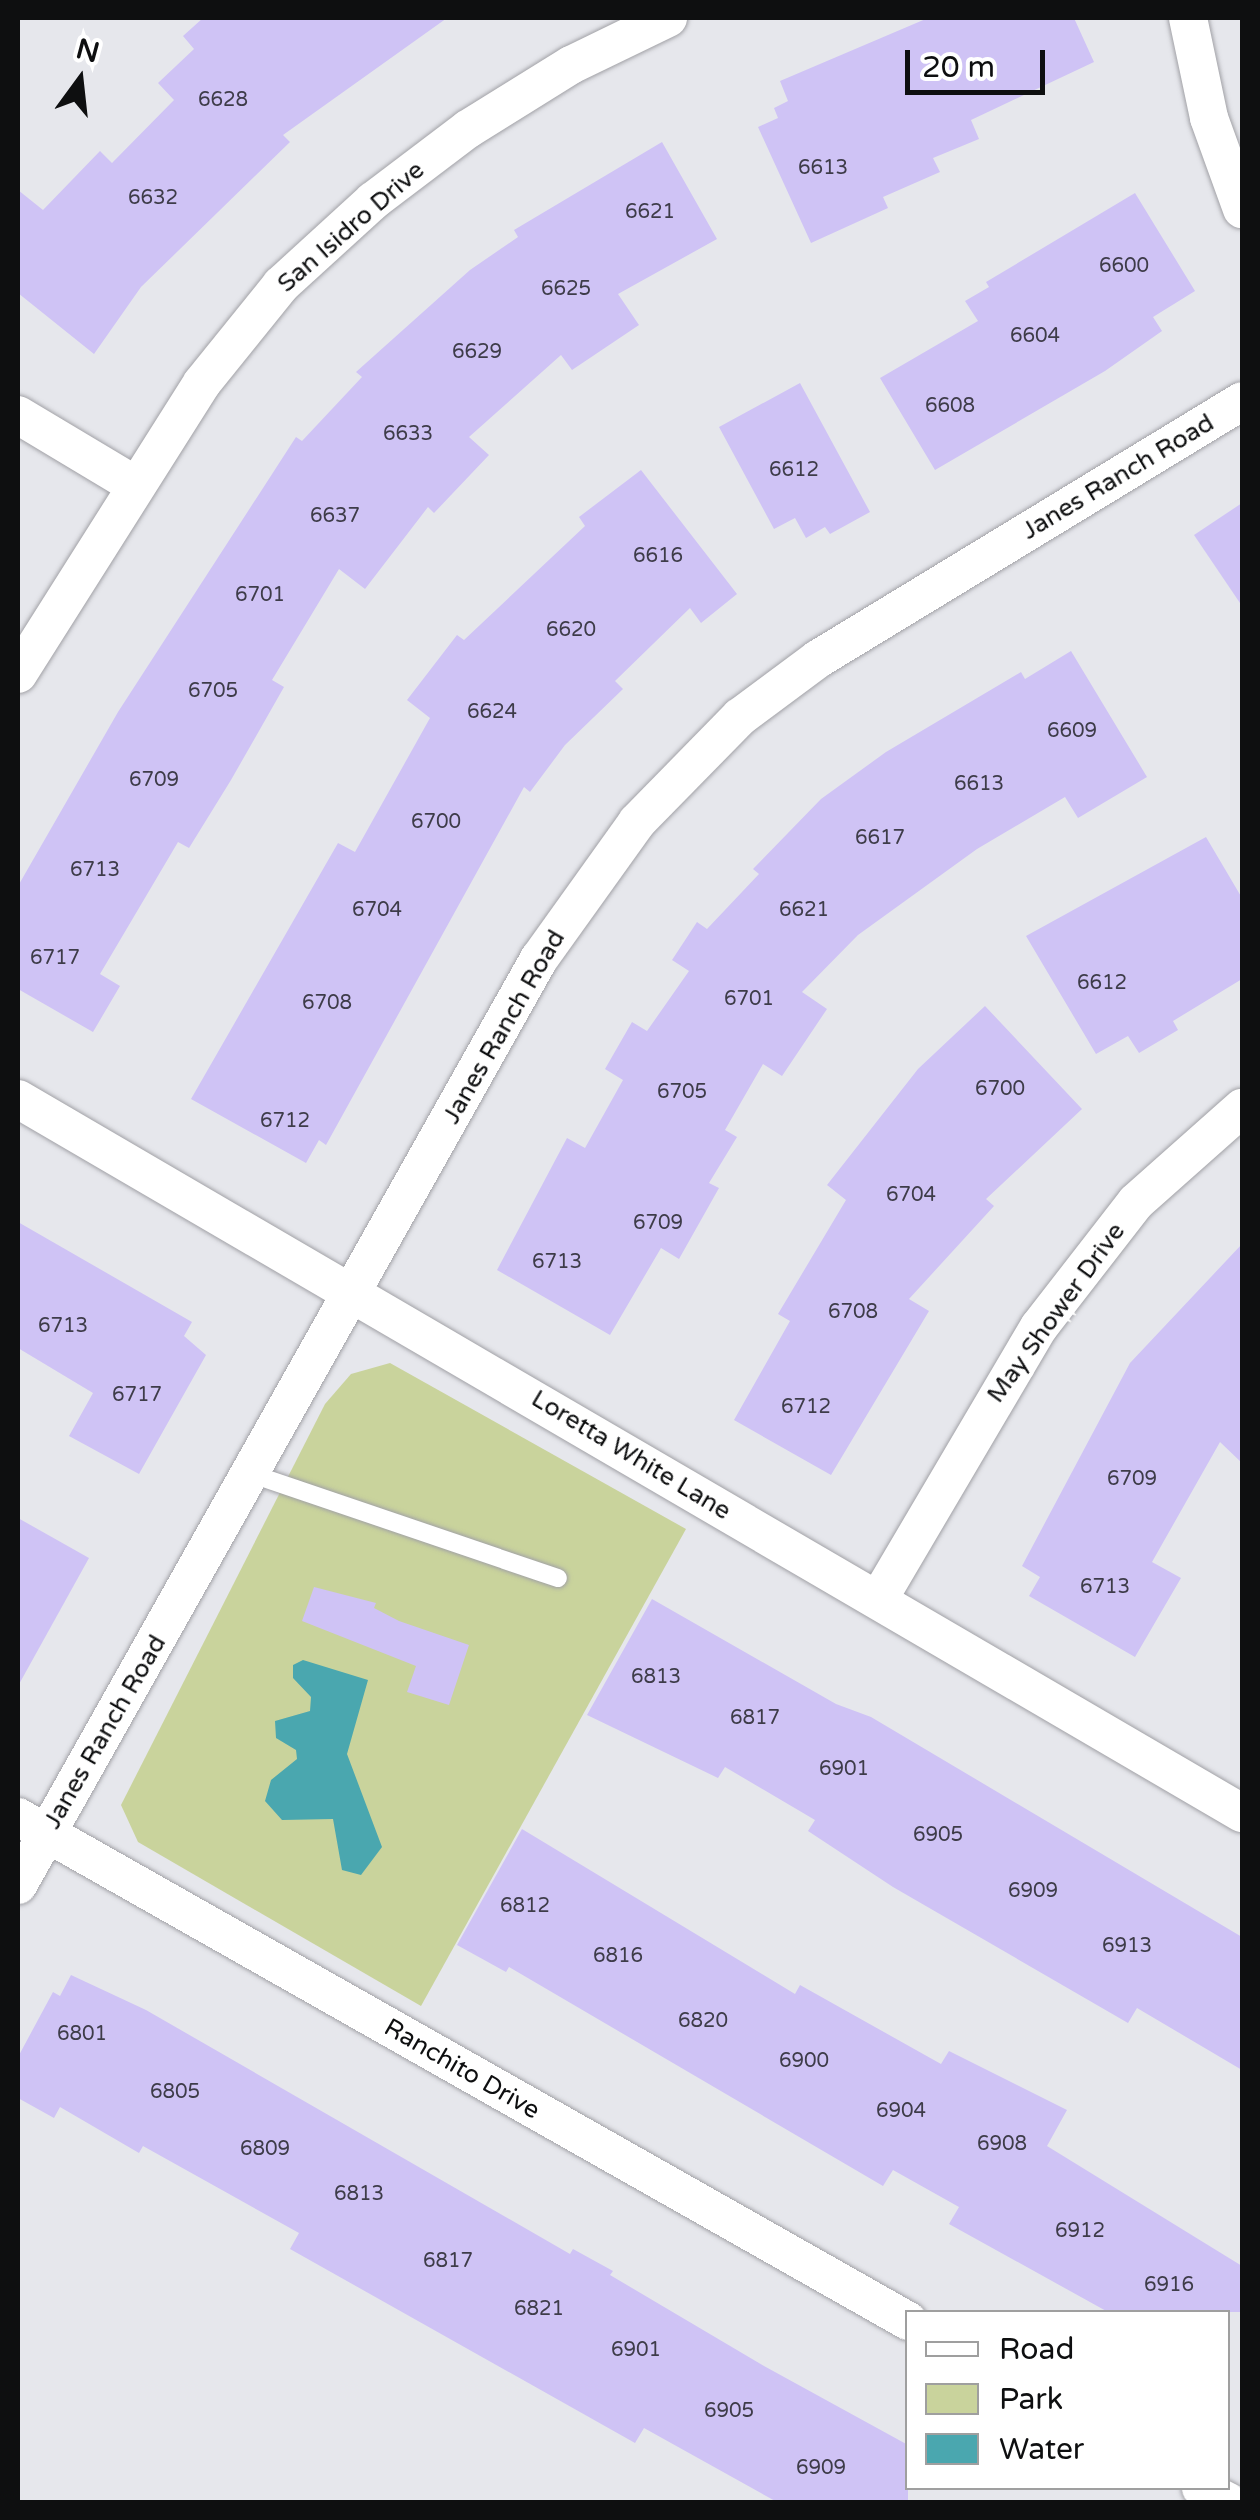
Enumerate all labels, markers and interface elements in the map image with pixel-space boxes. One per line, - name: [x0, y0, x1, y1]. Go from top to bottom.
- north arrow: [30, 30, 130, 130]
- scale bar: [910, 30, 1050, 92]
- text: N: [72, 32, 103, 70]
- text: 20 m: [922, 49, 995, 86]
- house number: 6628: [198, 88, 248, 112]
- street label: San Isidro Drive: [272, 155, 430, 299]
- house number: 6613: [798, 156, 848, 180]
- house number: 6632: [128, 186, 178, 210]
- house number: 6621: [625, 200, 675, 224]
- house number: 6600: [1099, 254, 1149, 278]
- house number: 6625: [541, 277, 591, 301]
- house number: 6604: [1010, 324, 1060, 348]
- house number: 6629: [452, 340, 502, 364]
- house number: 6608: [925, 394, 975, 418]
- street label: Janes Ranch Road: [1017, 408, 1219, 546]
- house number: 6633: [383, 422, 433, 446]
- house number: 6612: [769, 458, 819, 482]
- house number: 6637: [310, 504, 360, 528]
- house number: 6616: [633, 544, 683, 568]
- house number: 6701: [235, 583, 285, 607]
- house number: 6620: [546, 618, 596, 642]
- house number: 6705: [188, 679, 238, 703]
- house number: 6624: [467, 700, 517, 724]
- house number: 6609: [1047, 719, 1097, 743]
- house number: 6709: [129, 768, 179, 792]
- house number: 6613: [954, 772, 1004, 796]
- house number: 6700: [411, 810, 461, 834]
- house number: 6617: [855, 826, 905, 850]
- house number: 6713: [70, 858, 120, 882]
- house number: 6704: [352, 898, 402, 922]
- house number: 6621: [779, 898, 829, 922]
- street label: Janes Ranch Road: [436, 925, 572, 1129]
- house number: 6717: [30, 946, 80, 970]
- house number: 6612: [1077, 971, 1127, 995]
- house number: 6701: [724, 987, 774, 1011]
- house number: 6708: [302, 991, 352, 1015]
- house number: 6700: [975, 1077, 1025, 1101]
- house number: 6705: [657, 1080, 707, 1104]
- house number: 6712: [260, 1109, 310, 1133]
- house number: 6704: [886, 1183, 936, 1207]
- house number: 6709: [633, 1211, 683, 1235]
- street label: May Shower Drive: [981, 1217, 1131, 1409]
- house number: 6713: [532, 1250, 582, 1274]
- house number: 6708: [828, 1300, 878, 1324]
- house number: 6713: [38, 1314, 88, 1338]
- house number: 6717: [112, 1383, 162, 1407]
- street label: Loretta White Lane: [526, 1384, 736, 1526]
- house number: 6712: [781, 1395, 831, 1419]
- house number: 6709: [1107, 1467, 1157, 1491]
- house number: 6713: [1080, 1575, 1130, 1599]
- street label: Janes Ranch Road: [37, 1630, 173, 1834]
- house number: 6813: [631, 1665, 681, 1689]
- house number: 6817: [730, 1706, 780, 1730]
- house number: 6901: [819, 1757, 869, 1781]
- house number: 6905: [913, 1823, 963, 1847]
- house number: 6909: [1008, 1879, 1058, 1903]
- house number: 6812: [500, 1894, 550, 1918]
- house number: 6913: [1102, 1934, 1152, 1958]
- house number: 6816: [593, 1944, 643, 1968]
- house number: 6820: [678, 2009, 728, 2033]
- street label: Ranchito Drive: [379, 2012, 545, 2126]
- house number: 6801: [57, 2022, 107, 2046]
- house number: 6900: [779, 2049, 829, 2073]
- house number: 6805: [150, 2080, 200, 2104]
- house number: 6904: [876, 2099, 926, 2123]
- house number: 6908: [977, 2132, 1027, 2156]
- house number: 6809: [240, 2137, 290, 2161]
- house number: 6813: [334, 2182, 384, 2206]
- house number: 6912: [1055, 2219, 1105, 2243]
- house number: 6817: [423, 2249, 473, 2273]
- house number: 6916: [1144, 2273, 1194, 2297]
- house number: 6821: [514, 2297, 564, 2321]
- legend: [905, 2310, 1230, 2490]
- text: Road: [999, 2331, 1074, 2368]
- house number: 6901: [611, 2338, 661, 2362]
- text: Park: [999, 2381, 1063, 2418]
- house number: 6905: [704, 2399, 754, 2423]
- text: Water: [999, 2431, 1084, 2468]
- house number: 6909: [796, 2456, 846, 2480]

